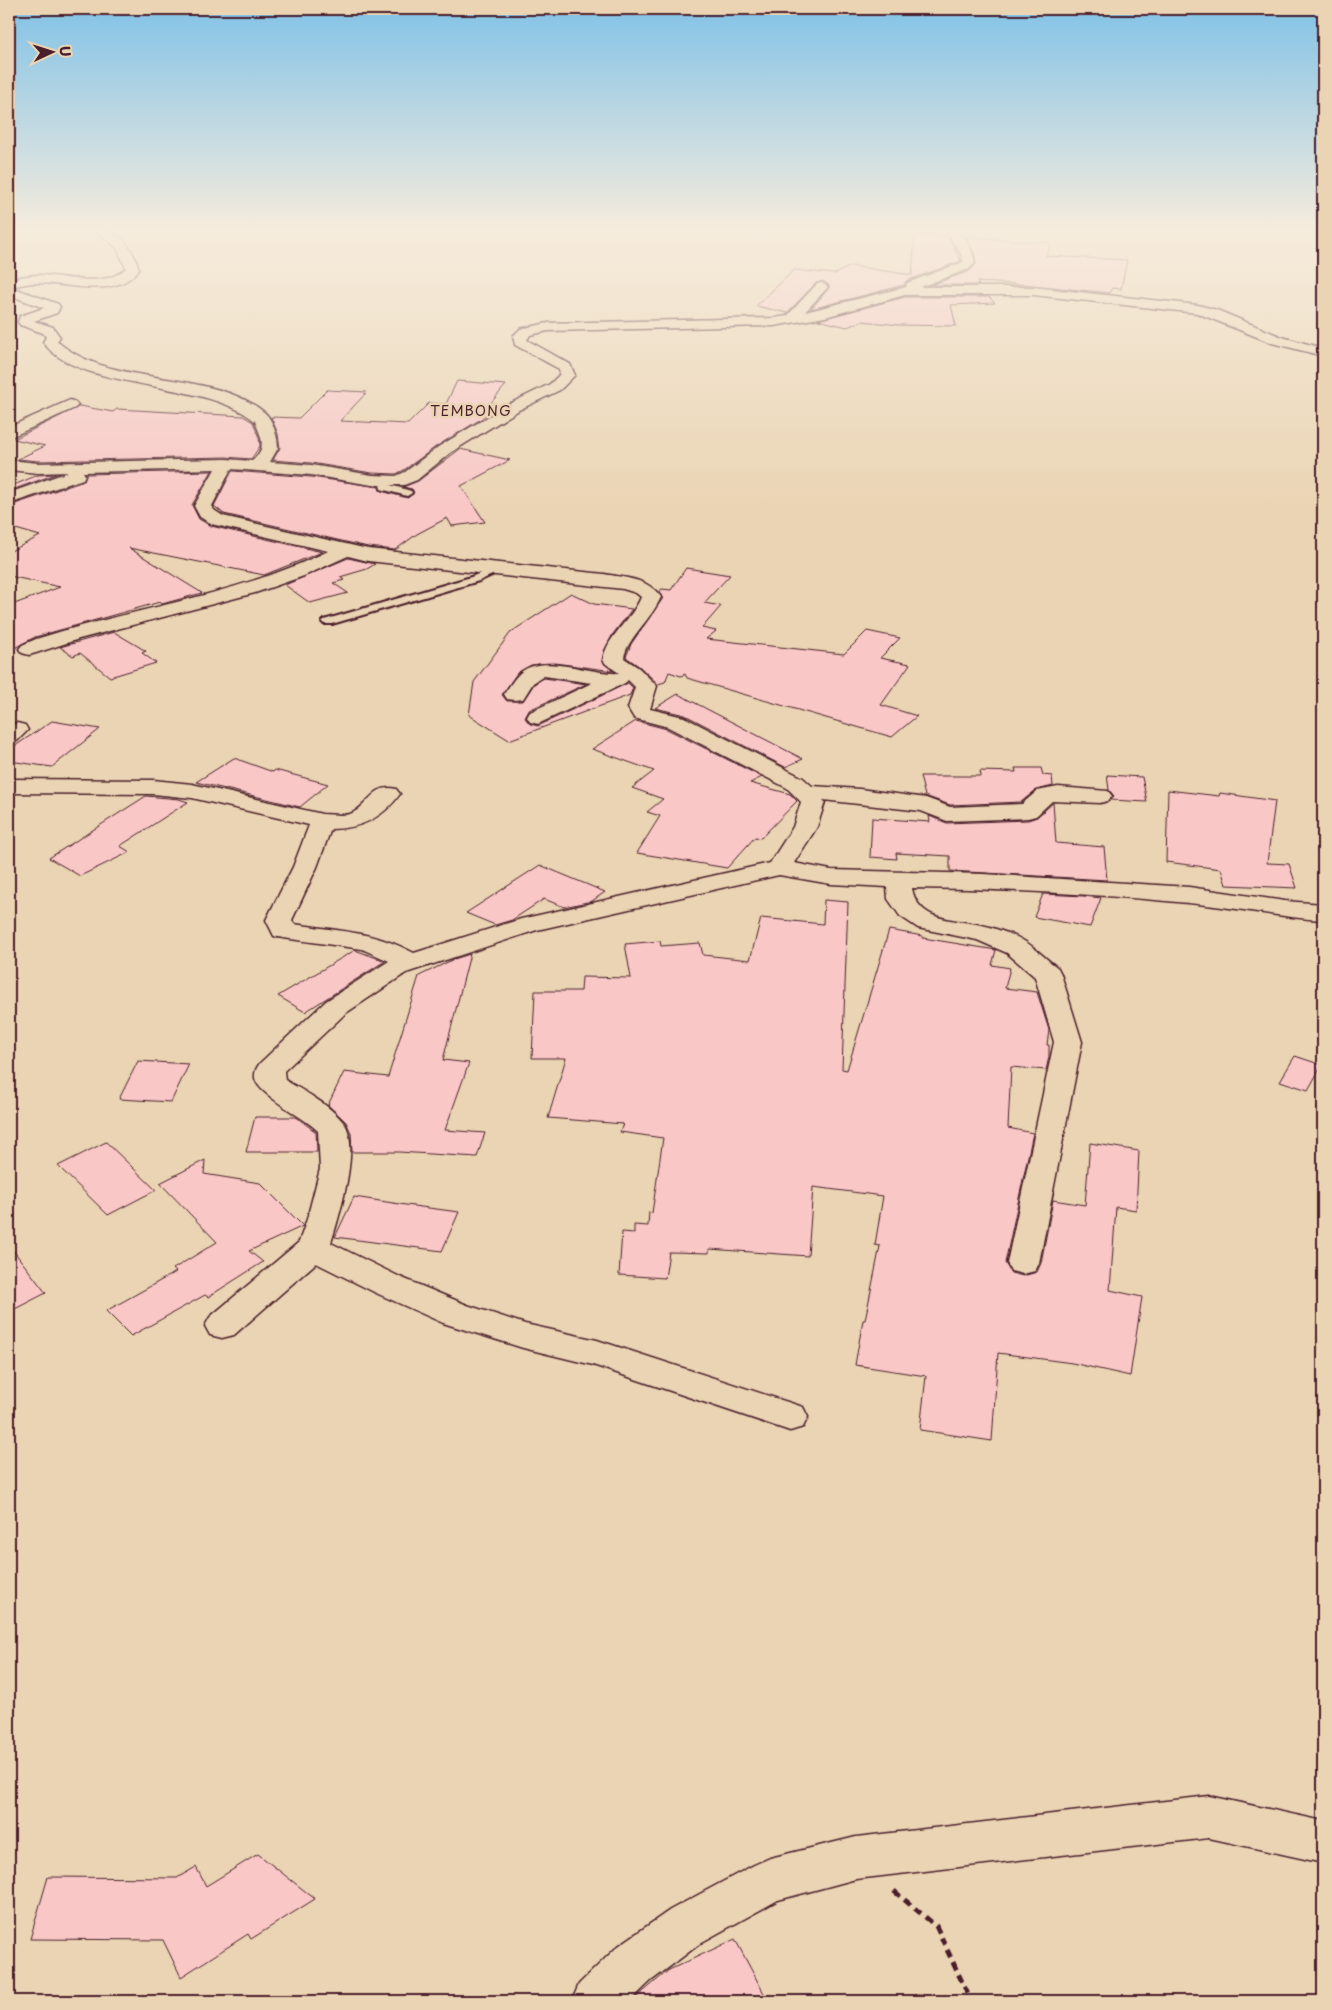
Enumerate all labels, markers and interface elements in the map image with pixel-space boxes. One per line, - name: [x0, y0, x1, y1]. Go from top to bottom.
- north arrow: [28, 28, 78, 78]
- text: U: [55, 45, 76, 57]
- district label: TEMBONG: [430, 400, 512, 421]

